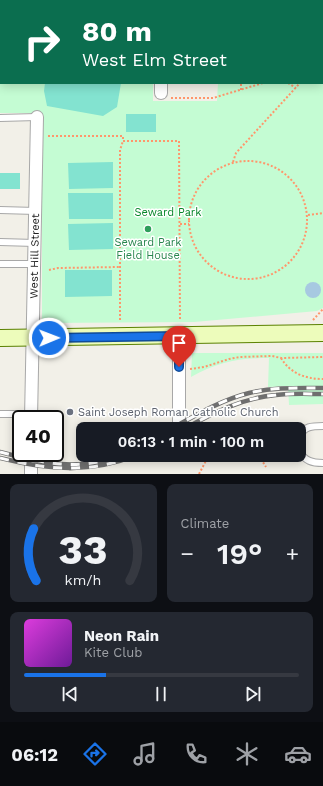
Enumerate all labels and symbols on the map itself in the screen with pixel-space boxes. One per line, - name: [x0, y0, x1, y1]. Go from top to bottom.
- park label: Seward Park: [134, 206, 202, 219]
- street label: West Hill Street: [27, 213, 42, 299]
- marker: Seward Park Field House: [143, 224, 153, 234]
- place label: Seward Park Field House: [114, 236, 182, 262]
- position arrow: [28, 317, 70, 359]
- pin: [162, 326, 196, 367]
- place label: Saint Joseph Roman Catholic Church: [78, 406, 278, 419]
- marker: Saint Joseph Roman Catholic Church: [65, 407, 75, 417]
- speed limit sign: 40: [12, 410, 64, 462]

